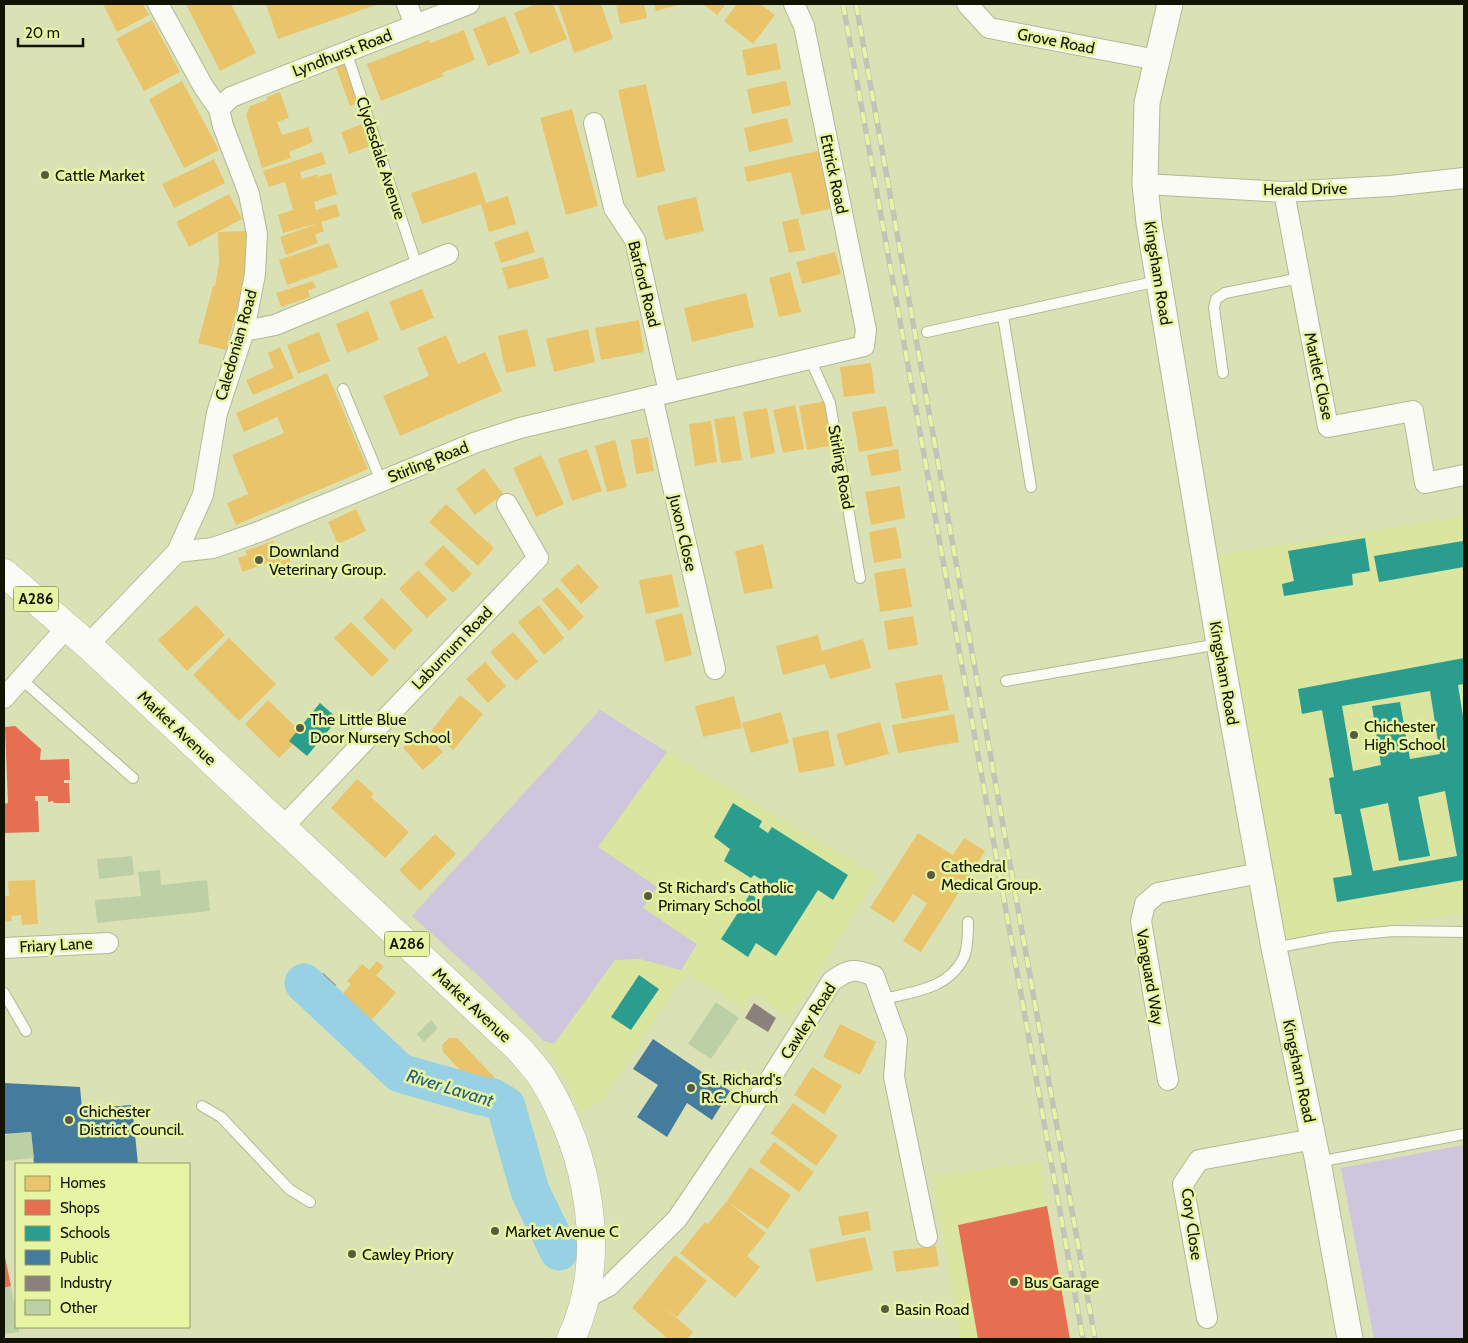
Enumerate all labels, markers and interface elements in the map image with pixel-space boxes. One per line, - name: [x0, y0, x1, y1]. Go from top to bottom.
- scale bar: [18, 15, 82, 47]
- text: 20 m: [25, 24, 60, 42]
- street label: Grove Road: [1016, 24, 1096, 58]
- street label: Lyndhurst Road: [290, 25, 394, 81]
- street label: Clydesdale Avenue: [352, 94, 410, 222]
- street label: Ettrick Road: [816, 133, 852, 215]
- place label: Cattle Market: [55, 166, 145, 185]
- marker: Cattle Market: [39, 169, 51, 181]
- street label: Herald Drive: [1263, 179, 1347, 199]
- street label: Kingsham Road: [1140, 220, 1176, 326]
- street label: Barford Road: [624, 239, 664, 329]
- street label: Caledonian Road: [211, 287, 261, 403]
- street label: Martlet Close: [1300, 330, 1338, 422]
- street label: Stirling Road: [824, 423, 858, 511]
- street label: Stirling Road: [385, 437, 471, 487]
- street label: Juxon Close: [665, 492, 701, 573]
- place label: Downland Veterinary Group.: [269, 542, 386, 579]
- marker: Downland Veterinary Group.: [253, 554, 265, 566]
- road number: A286: [14, 586, 58, 612]
- street label: Laburnum Road: [408, 603, 496, 693]
- street label: Kingsham Road: [1206, 620, 1242, 726]
- street label: Market Avenue: [134, 687, 220, 769]
- place label: The Little Blue Door Nursery School: [310, 710, 451, 747]
- place label: Chichester High School: [1364, 717, 1446, 754]
- marker: The Little Blue Door Nursery School: [294, 722, 306, 734]
- marker: Chichester High School: [1348, 729, 1360, 741]
- place label: Cathedral Medical Group.: [941, 857, 1042, 894]
- marker: Cathedral Medical Group.: [925, 869, 937, 881]
- place label: St Richard's Catholic Primary School: [658, 878, 794, 915]
- marker: St Richard's Catholic Primary School: [642, 890, 654, 902]
- street label: Vanguard Way: [1132, 928, 1168, 1026]
- road number: A286: [384, 932, 430, 956]
- street label: Friary Lane: [19, 934, 93, 956]
- street label: Market Avenue: [429, 964, 515, 1046]
- street label: Cawley Road: [776, 979, 840, 1063]
- street label: Kingsham Road: [1279, 1018, 1319, 1124]
- water label: River Lavant: [404, 1064, 496, 1112]
- place label: St. Richard's R.C. Church: [701, 1070, 782, 1107]
- marker: St. Richard's R.C. Church: [685, 1082, 697, 1094]
- place label: Chichester District Council.: [79, 1102, 184, 1139]
- marker: Chichester District Council.: [63, 1114, 75, 1126]
- legend: [15, 1163, 190, 1328]
- text: Homes: [60, 1174, 106, 1192]
- street label: Cory Close: [1178, 1187, 1206, 1261]
- text: Shops: [60, 1199, 100, 1217]
- place label: Market Avenue C: [505, 1222, 619, 1241]
- text: Schools: [60, 1224, 110, 1242]
- marker: Market Avenue C: [489, 1225, 501, 1237]
- place label: Cawley Priory: [362, 1245, 454, 1264]
- marker: Cawley Priory: [346, 1248, 358, 1260]
- text: Public: [60, 1249, 98, 1267]
- place label: Bus Garage: [1024, 1273, 1099, 1292]
- text: Industry: [60, 1274, 112, 1292]
- marker: Bus Garage: [1008, 1276, 1020, 1288]
- text: Other: [60, 1299, 97, 1317]
- place label: Basin Road: [895, 1300, 970, 1319]
- marker: Basin Road: [879, 1303, 891, 1315]

